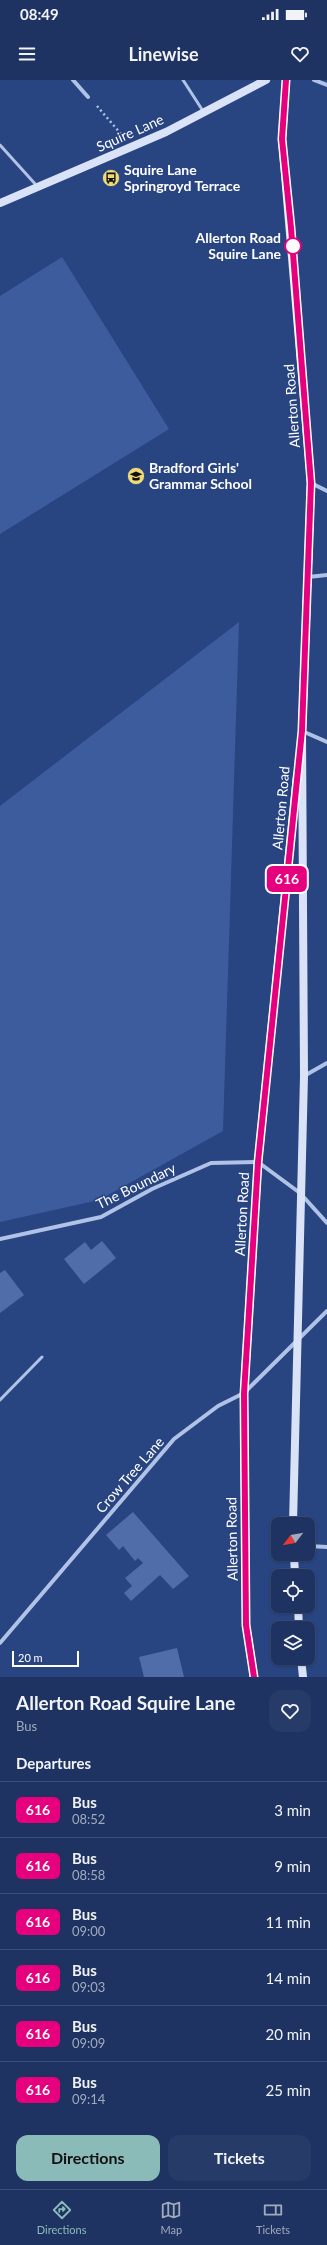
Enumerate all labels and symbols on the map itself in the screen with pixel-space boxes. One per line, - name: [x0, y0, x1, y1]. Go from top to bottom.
- street label: Squire Lane: [94, 110, 166, 155]
- place label: Squire Lane Springroyd Terrace: [124, 161, 241, 194]
- bus stop icon: Squire Lane Springroyd Terrace: [101, 168, 121, 188]
- place label: Allerton Road Squire Lane: [195, 229, 282, 262]
- marker: Allerton Road Squire Lane: [284, 237, 302, 255]
- street label: Allerton Road: [280, 364, 303, 448]
- place label: Bradford Girls' Grammar School: [149, 459, 252, 492]
- school or university icon: Bradford Girls' Grammar School: [126, 466, 146, 486]
- street label: Allerton Road: [268, 765, 293, 850]
- line badge: 616: [264, 866, 310, 892]
- street label: The Boundary: [93, 1159, 179, 1212]
- street label: Allerton Road: [231, 1172, 252, 1256]
- street label: Crow Tree Lane: [92, 1433, 167, 1516]
- street label: Allerton Road: [222, 1497, 241, 1581]
- north arrow: [271, 1517, 315, 1561]
- scale bar: [12, 1649, 79, 1668]

